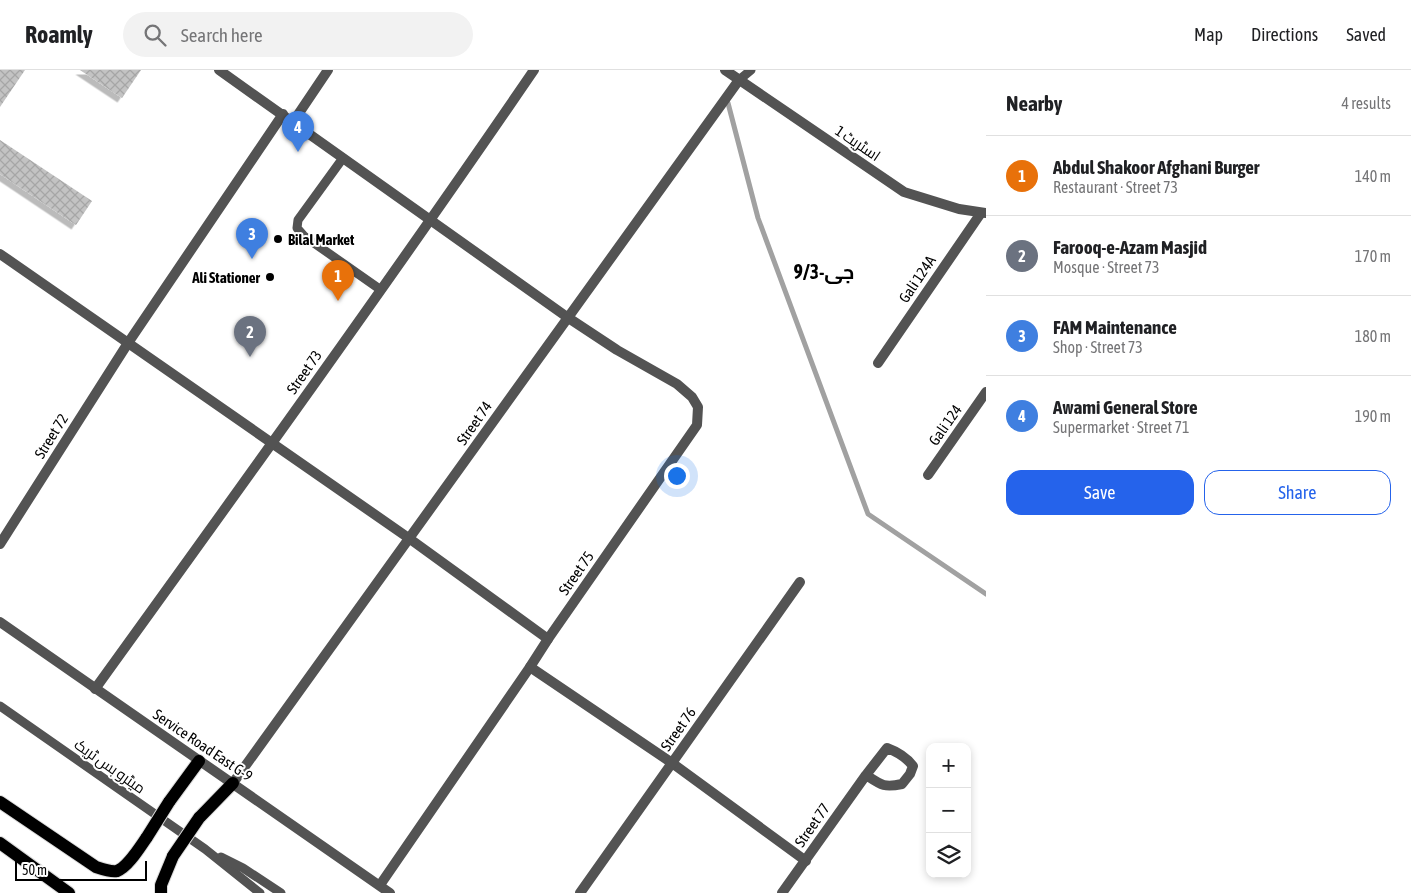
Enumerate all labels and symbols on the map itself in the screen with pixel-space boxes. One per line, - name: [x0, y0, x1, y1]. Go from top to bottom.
- pin: 4: [282, 111, 314, 152]
- street label: اسٹریٹ 1: [832, 122, 884, 165]
- pin: 3: [236, 218, 268, 259]
- place label: Bilal Market: [288, 231, 355, 248]
- marker: Bilal Market: [272, 233, 284, 245]
- street label: Gali 124A: [895, 252, 939, 306]
- pin: 1: [322, 260, 354, 301]
- district label: جی-9/3: [794, 260, 854, 284]
- place label: Ali Stationer: [191, 269, 261, 286]
- marker: Ali Stationer: [264, 271, 276, 283]
- pin: 2: [234, 316, 266, 357]
- street label: Street 73: [283, 347, 325, 397]
- street label: Street 74: [453, 398, 495, 448]
- street label: Gali 124: [925, 401, 965, 449]
- street label: Street 72: [31, 411, 71, 461]
- your location: [664, 463, 690, 489]
- street label: Street 75: [555, 548, 597, 598]
- street label: Street 76: [657, 704, 699, 754]
- street label: Service Road East G-9: [150, 706, 256, 784]
- street label: میٹرو بس ٹریک: [70, 735, 149, 798]
- street label: Street 77: [791, 800, 833, 850]
- scale bar: [15, 858, 148, 881]

